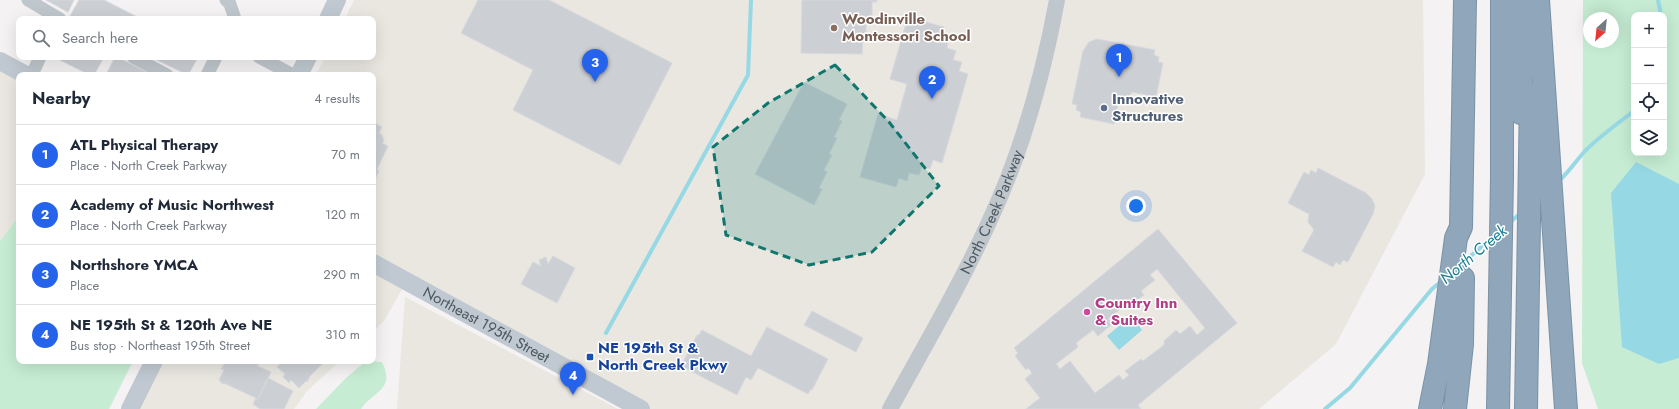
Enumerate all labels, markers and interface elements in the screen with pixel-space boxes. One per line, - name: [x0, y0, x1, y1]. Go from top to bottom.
- place label: Woodinville Montessori School: [842, 8, 971, 47]
- north arrow: [1583, 12, 1619, 48]
- map controls: [1631, 12, 1667, 156]
- button: +: [1631, 12, 1667, 48]
- search box: [16, 16, 376, 60]
- marker: Woodinville Montessori School: [829, 23, 839, 33]
- icon: search: [30, 27, 52, 49]
- text: Search here: [62, 27, 138, 49]
- pin: 1: [1106, 44, 1132, 77]
- button: −: [1631, 48, 1667, 84]
- pin: 3: [582, 49, 608, 82]
- pin: 2: [919, 66, 945, 99]
- button: locate: [1631, 84, 1667, 120]
- text: Nearby: [32, 86, 90, 110]
- place label: Innovative Structures: [1112, 88, 1184, 127]
- text: 4 results: [314, 89, 360, 108]
- marker: Innovative Structures: [1099, 103, 1109, 113]
- button: layers: [1631, 120, 1667, 156]
- text: ATL Physical Therapy: [70, 134, 218, 156]
- text: 1: [42, 145, 48, 164]
- text: 70 m: [331, 145, 360, 164]
- street label: North Creek Parkway: [955, 146, 1029, 278]
- text: Place · North Creek Parkway: [70, 156, 227, 175]
- text: Academy of Music Northwest: [70, 194, 274, 216]
- your location: [1126, 196, 1146, 216]
- text: 2: [41, 205, 49, 224]
- text: 120 m: [325, 205, 360, 224]
- text: Place · North Creek Parkway: [70, 216, 227, 235]
- water label: North Creek: [1435, 219, 1513, 289]
- text: Northshore YMCA: [70, 254, 198, 276]
- text: 3: [41, 265, 49, 284]
- text: 290 m: [323, 265, 360, 284]
- text: Place: [70, 276, 99, 295]
- street label: Northeast 195th Street: [419, 281, 554, 368]
- place label: Country Inn & Suites: [1095, 292, 1177, 331]
- marker: Country Inn & Suites: [1082, 307, 1092, 317]
- text: NE 195th St & 120th Ave NE: [70, 314, 272, 336]
- text: 4: [40, 325, 50, 344]
- text: 310 m: [325, 325, 360, 344]
- text: Bus stop · Northeast 195th Street: [70, 336, 250, 355]
- place label: NE 195th St & North Creek Pkwy: [598, 337, 728, 376]
- marker: NE 195th St & North Creek Pkwy: [585, 352, 595, 362]
- pin: 4: [560, 362, 586, 395]

